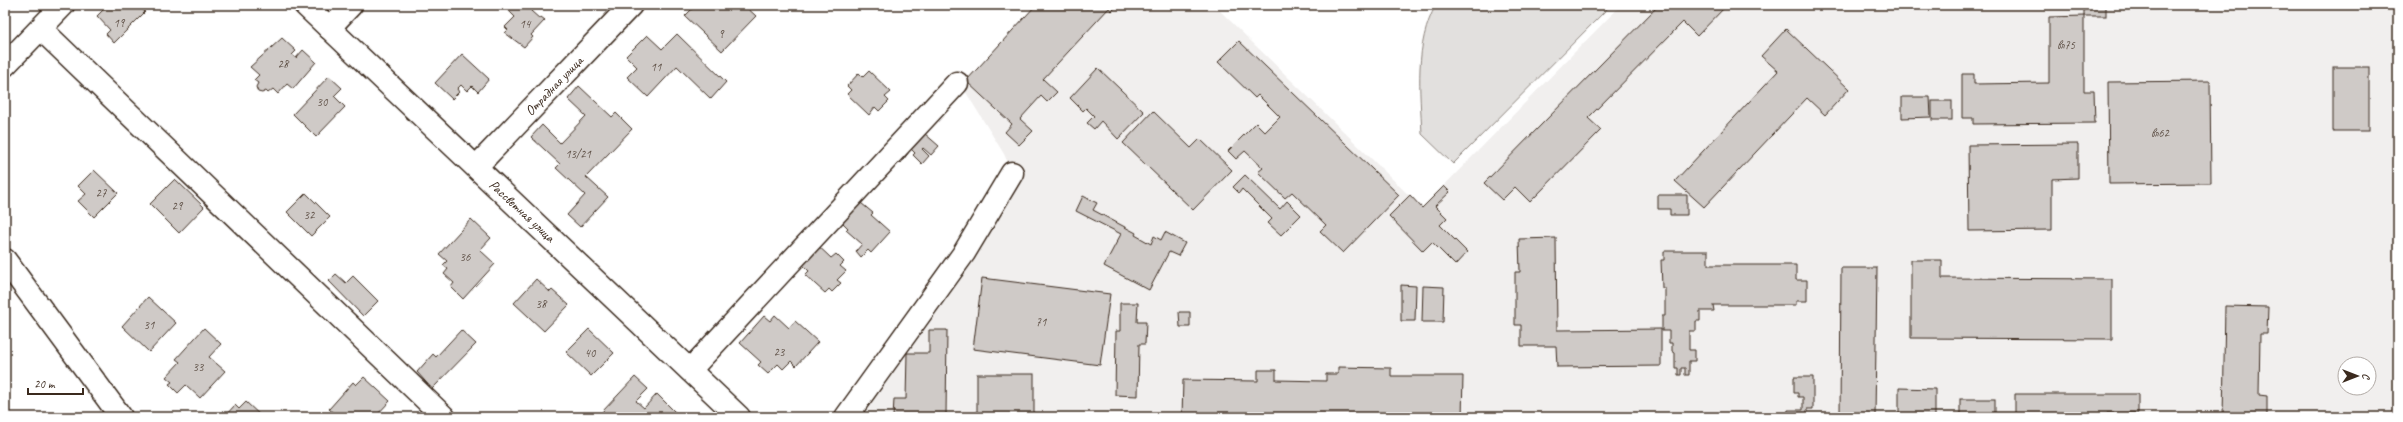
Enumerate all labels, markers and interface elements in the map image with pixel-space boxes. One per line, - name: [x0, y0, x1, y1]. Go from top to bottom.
- house number: 19: [114, 15, 126, 31]
- house number: 14: [520, 16, 532, 32]
- house number: 9: [718, 26, 725, 42]
- house number: вл75: [2057, 37, 2076, 53]
- street label: Отрадная улица: [521, 52, 587, 119]
- house number: 28: [278, 56, 290, 72]
- house number: 11: [651, 59, 662, 75]
- house number: 30: [317, 94, 329, 110]
- house number: вл62: [2151, 125, 2171, 141]
- house number: 13/21: [565, 146, 591, 162]
- street label: Рассветная улица: [486, 176, 559, 246]
- house number: 27: [96, 185, 107, 201]
- house number: 29: [172, 198, 184, 214]
- house number: 32: [304, 207, 316, 223]
- house number: 36: [460, 249, 471, 265]
- house number: 38: [536, 296, 548, 312]
- house number: 71: [1036, 314, 1047, 330]
- house number: 31: [144, 317, 155, 333]
- house number: 23: [774, 344, 786, 360]
- house number: 40: [585, 345, 597, 361]
- north arrow: [2337, 356, 2377, 396]
- house number: 33: [193, 359, 205, 375]
- scale bar: [28, 370, 83, 396]
- text: С: [2360, 373, 2374, 380]
- text: 20 m: [34, 376, 56, 392]

